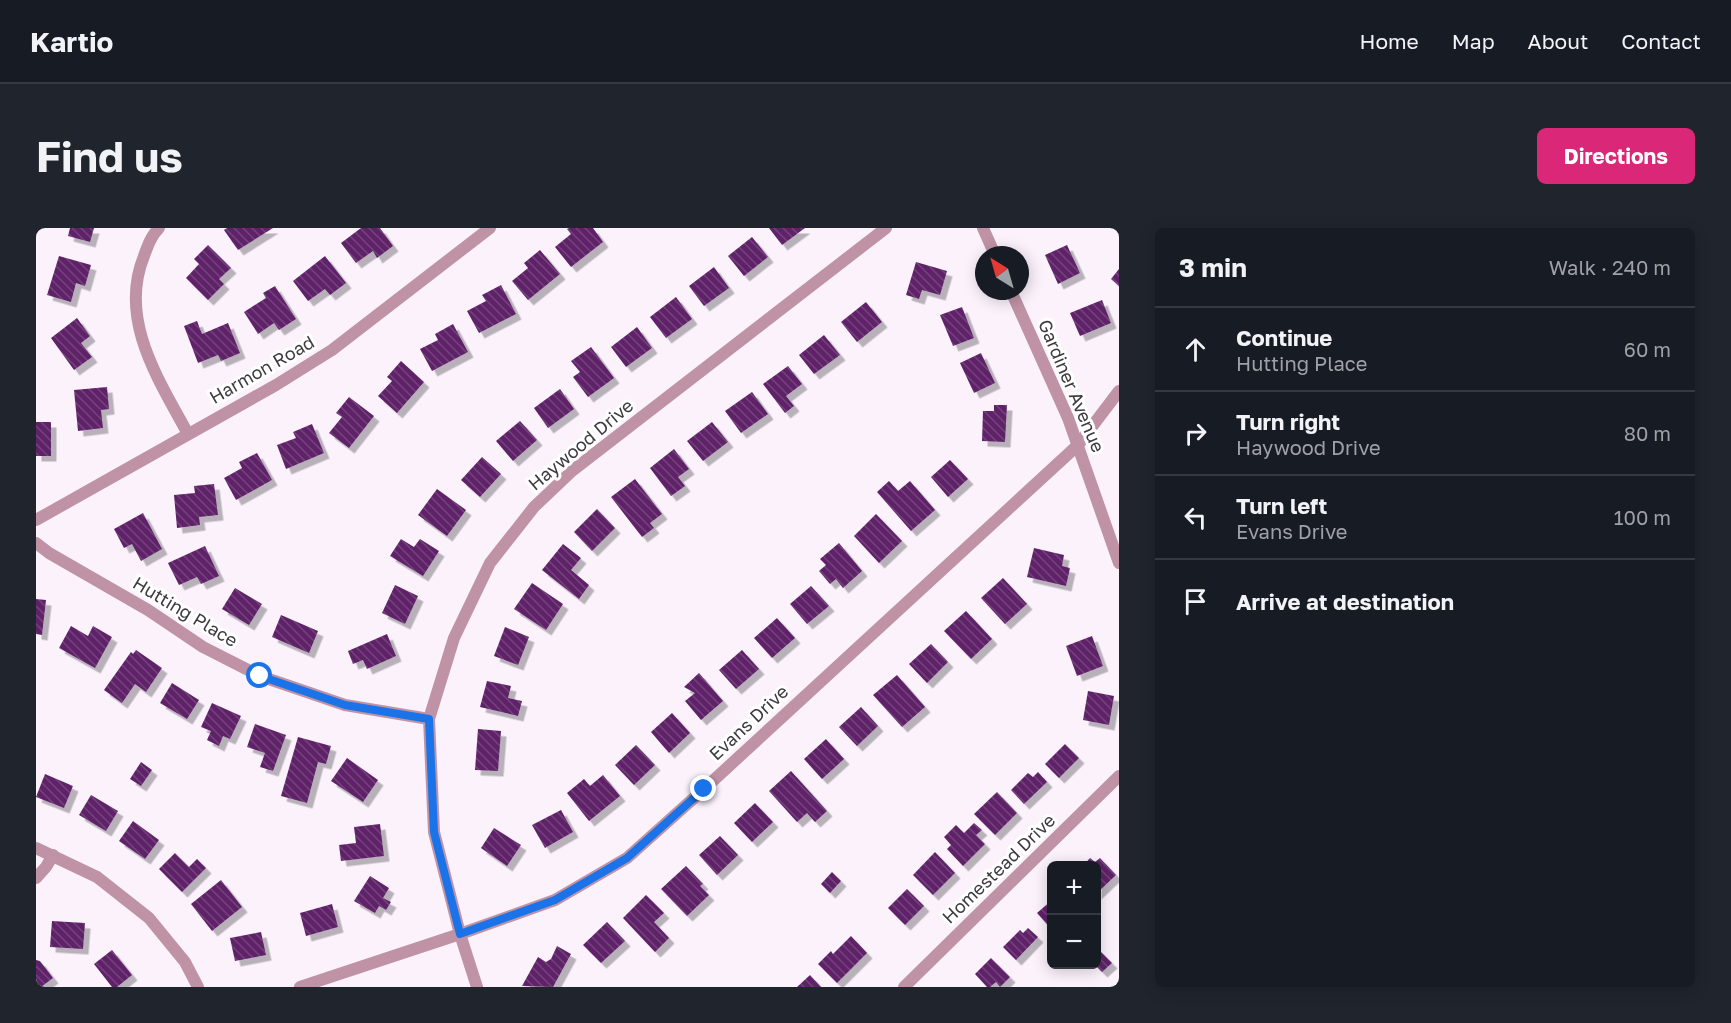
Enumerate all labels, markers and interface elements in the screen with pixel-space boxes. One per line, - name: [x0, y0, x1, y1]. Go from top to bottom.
- text: Kartio: [30, 25, 113, 58]
- text: Home: [1359, 28, 1419, 54]
- text: Map: [1452, 28, 1495, 54]
- text: About: [1528, 28, 1588, 54]
- text: Contact: [1621, 28, 1701, 54]
- button: Directions: [1537, 128, 1695, 184]
- text: Find us: [36, 131, 183, 181]
- north arrow: [975, 246, 1029, 300]
- text: 3 min: [1179, 252, 1247, 283]
- text: Walk · 240 m: [1549, 255, 1671, 279]
- street label: Gardiner Avenue: [1034, 316, 1110, 455]
- text: Continue: [1236, 324, 1332, 351]
- street label: Harmon Road: [205, 330, 318, 408]
- icon: ahead: [1179, 333, 1212, 366]
- text: 60 m: [1624, 337, 1671, 361]
- text: Hutting Place: [1236, 351, 1367, 375]
- street label: Haywood Drive: [523, 394, 637, 494]
- text: Turn right: [1236, 408, 1340, 435]
- icon: right: [1179, 417, 1212, 450]
- text: 80 m: [1624, 421, 1671, 445]
- text: Haywood Drive: [1236, 435, 1381, 459]
- text: Turn left: [1236, 492, 1327, 519]
- icon: left: [1179, 501, 1212, 534]
- text: 100 m: [1614, 505, 1671, 529]
- text: Evans Drive: [1236, 519, 1347, 543]
- street label: Hutting Place: [129, 571, 242, 651]
- icon: arrive: [1179, 585, 1212, 618]
- text: Arrive at destination: [1236, 588, 1454, 615]
- route start: [246, 662, 272, 688]
- street label: Evans Drive: [704, 680, 792, 764]
- route end: [690, 775, 716, 801]
- street label: Homestead Drive: [937, 809, 1059, 928]
- map controls: [1047, 861, 1101, 969]
- button: +: [1047, 861, 1101, 915]
- button: −: [1047, 915, 1101, 969]

